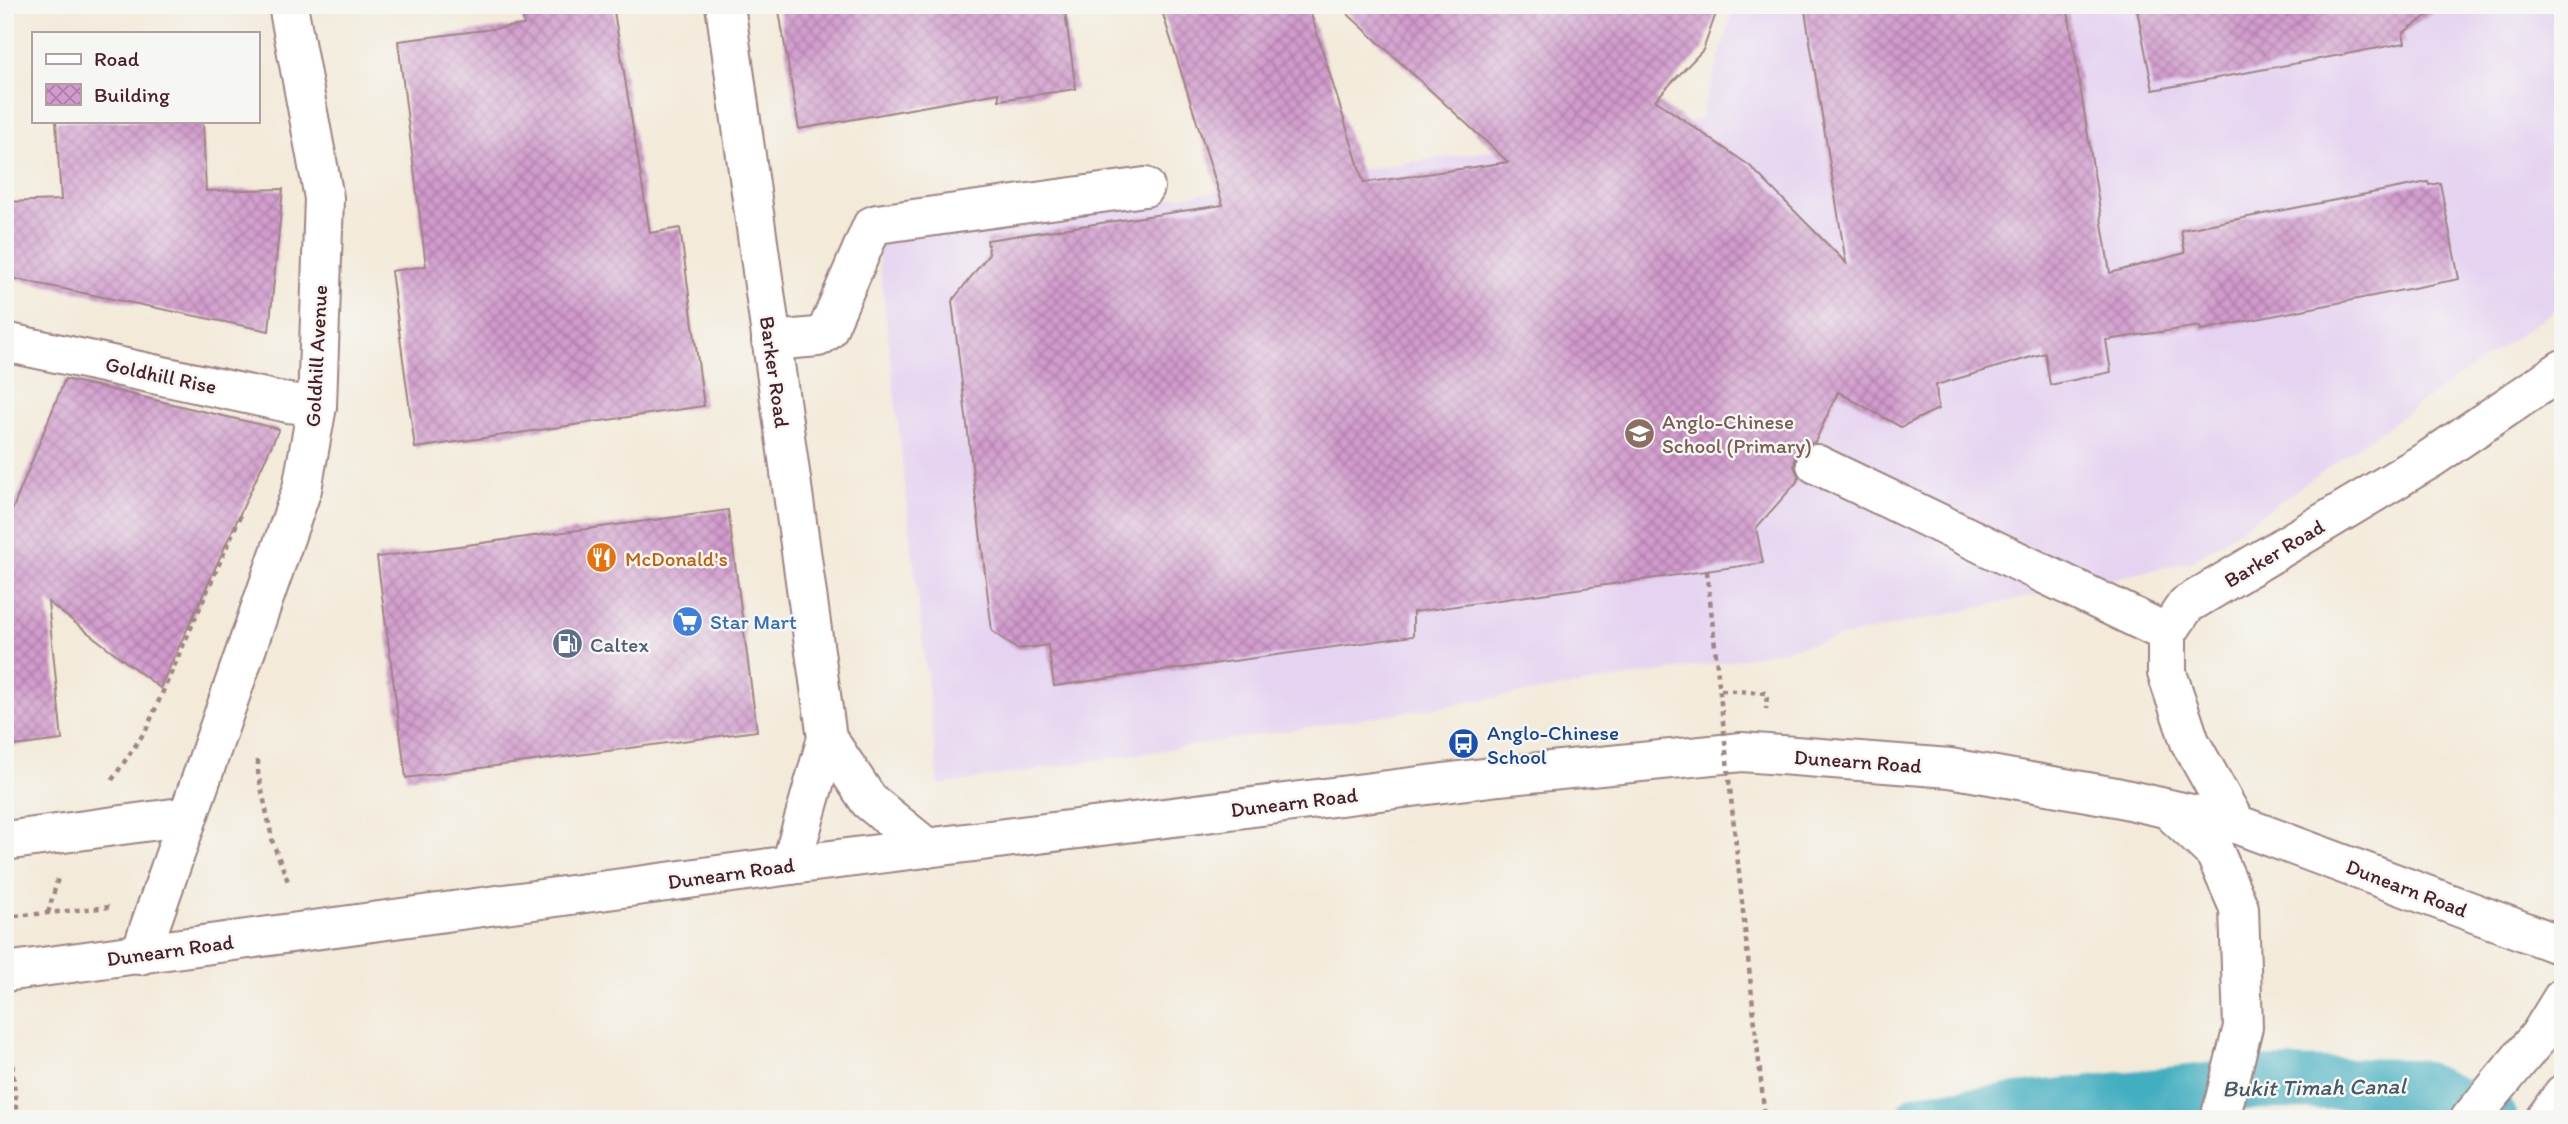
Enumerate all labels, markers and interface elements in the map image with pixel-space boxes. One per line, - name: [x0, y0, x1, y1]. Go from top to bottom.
- legend: [32, 32, 259, 122]
- text: Road: [94, 46, 140, 71]
- text: Building: [94, 82, 170, 107]
- street label: Goldhill Avenue: [300, 284, 332, 428]
- street label: Barker Road: [755, 315, 795, 430]
- street label: Goldhill Rise: [103, 351, 219, 399]
- place label: Anglo-Chinese School (Primary): [1662, 409, 1812, 458]
- school or university icon: Anglo-Chinese School (Primary): [1622, 416, 1656, 450]
- street label: Barker Road: [2219, 513, 2329, 593]
- restaurant icon: McDonald's: [585, 541, 619, 575]
- place label: McDonald's: [625, 546, 728, 571]
- supermarket icon: Star Mart: [670, 604, 704, 638]
- place label: Star Mart: [710, 609, 797, 634]
- fuel station icon: Caltex: [550, 627, 584, 661]
- place label: Caltex: [590, 632, 649, 657]
- place label: Anglo-Chinese School: [1487, 720, 1619, 769]
- bus stop icon: Anglo-Chinese School: [1447, 727, 1481, 761]
- street label: Dunearn Road: [1793, 744, 1923, 778]
- street label: Dunearn Road: [1229, 782, 1359, 822]
- street label: Dunearn Road: [666, 852, 797, 894]
- street label: Dunearn Road: [2343, 853, 2472, 923]
- street label: Dunearn Road: [105, 929, 236, 971]
- water label: Bukit Timah Canal: [2222, 1071, 2408, 1103]

